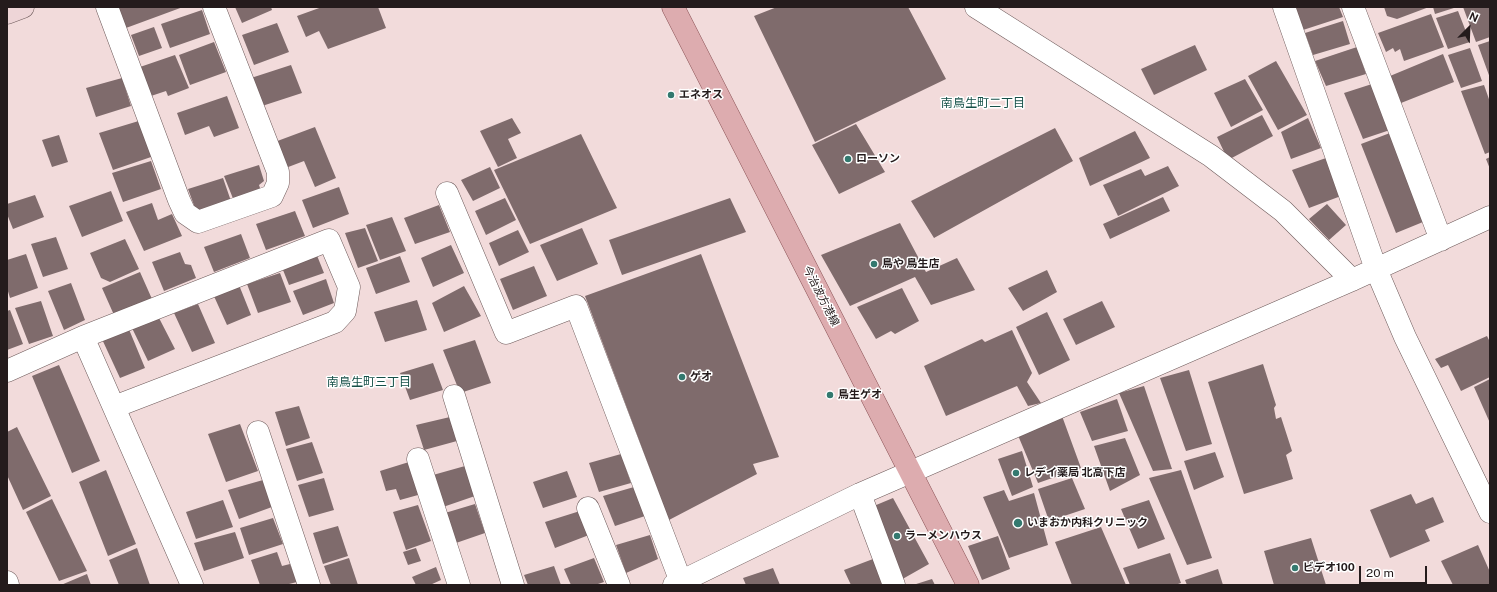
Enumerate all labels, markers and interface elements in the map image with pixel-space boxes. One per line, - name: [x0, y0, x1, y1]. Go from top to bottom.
- north arrow: [1449, 8, 1489, 48]
- text: N: [1468, 10, 1480, 24]
- place label: エネオス: [679, 88, 723, 102]
- marker: エネオス: [666, 90, 676, 100]
- district label: 南鳥生町二丁目: [941, 96, 1025, 110]
- place label: ローソン: [856, 152, 900, 166]
- marker: ローソン: [843, 154, 853, 164]
- place label: 鳥や 鳥生店: [882, 257, 939, 271]
- marker: 鳥や 鳥生店: [869, 259, 879, 269]
- street label: 今治波方港線: [800, 264, 842, 328]
- place label: ゲオ: [690, 370, 712, 384]
- marker: ゲオ: [677, 372, 687, 382]
- district label: 南鳥生町三丁目: [327, 375, 411, 389]
- place label: 鳥生ゲオ: [838, 388, 882, 402]
- marker: 鳥生ゲオ: [825, 390, 835, 400]
- place label: レデイ薬局 北高下店: [1024, 466, 1125, 480]
- marker: レデイ薬局 北高下店: [1011, 468, 1021, 478]
- place label: いまおか内科クリニック: [1027, 516, 1148, 530]
- marker: いまおか内科クリニック: [1012, 517, 1024, 529]
- place label: ラーメンハウス: [905, 529, 982, 543]
- marker: ラーメンハウス: [892, 531, 902, 541]
- scale bar: [1361, 558, 1429, 584]
- place label: ビデオ100: [1303, 561, 1355, 575]
- marker: ビデオ100: [1290, 563, 1300, 573]
- text: 20 m: [1366, 566, 1394, 580]

